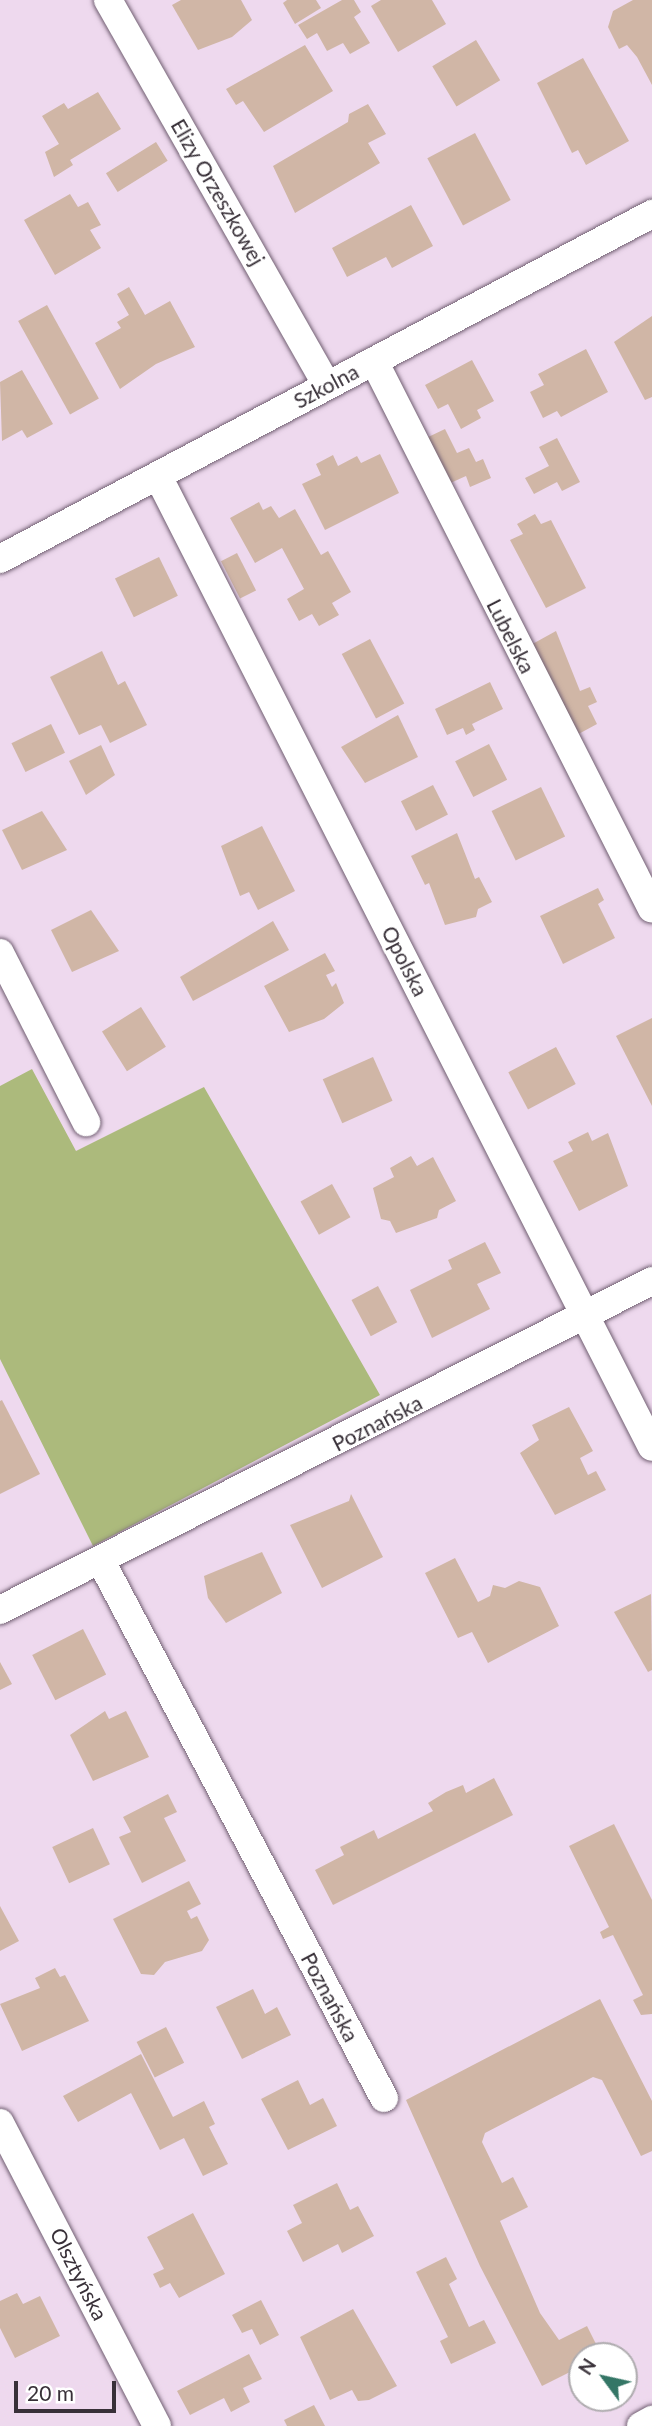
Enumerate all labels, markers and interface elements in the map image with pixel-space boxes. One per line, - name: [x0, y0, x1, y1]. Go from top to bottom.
- street label: Elizy Orzeszkowej: [166, 114, 270, 270]
- street label: Szkolna: [289, 359, 363, 413]
- street label: Lubelska: [482, 595, 540, 677]
- street label: Opolska: [377, 922, 433, 1000]
- street label: Poznańska: [328, 1390, 426, 1456]
- street label: Poznańska: [296, 1948, 364, 2046]
- street label: Olsztyńska: [45, 2224, 113, 2324]
- north arrow: [568, 2342, 638, 2412]
- text: N: [573, 2354, 600, 2379]
- scale bar: [18, 2366, 119, 2410]
- text: 20 m: [27, 2380, 74, 2405]

